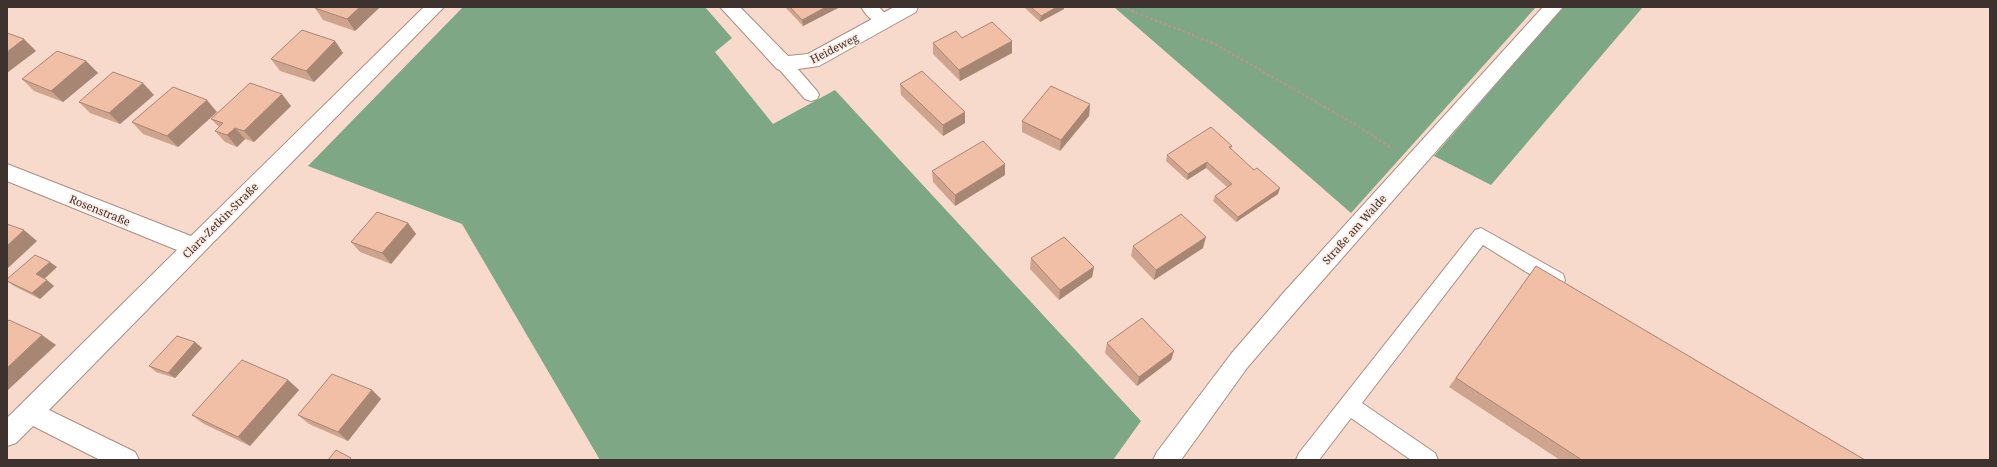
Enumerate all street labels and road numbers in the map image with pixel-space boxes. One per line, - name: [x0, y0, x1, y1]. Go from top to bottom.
- street label: Heideweg: [807, 29, 861, 67]
- street label: Clara-Zetkin-Straße: [179, 179, 261, 261]
- street label: Rosenstraße: [67, 191, 133, 229]
- street label: Straße am Walde: [1319, 191, 1390, 267]

